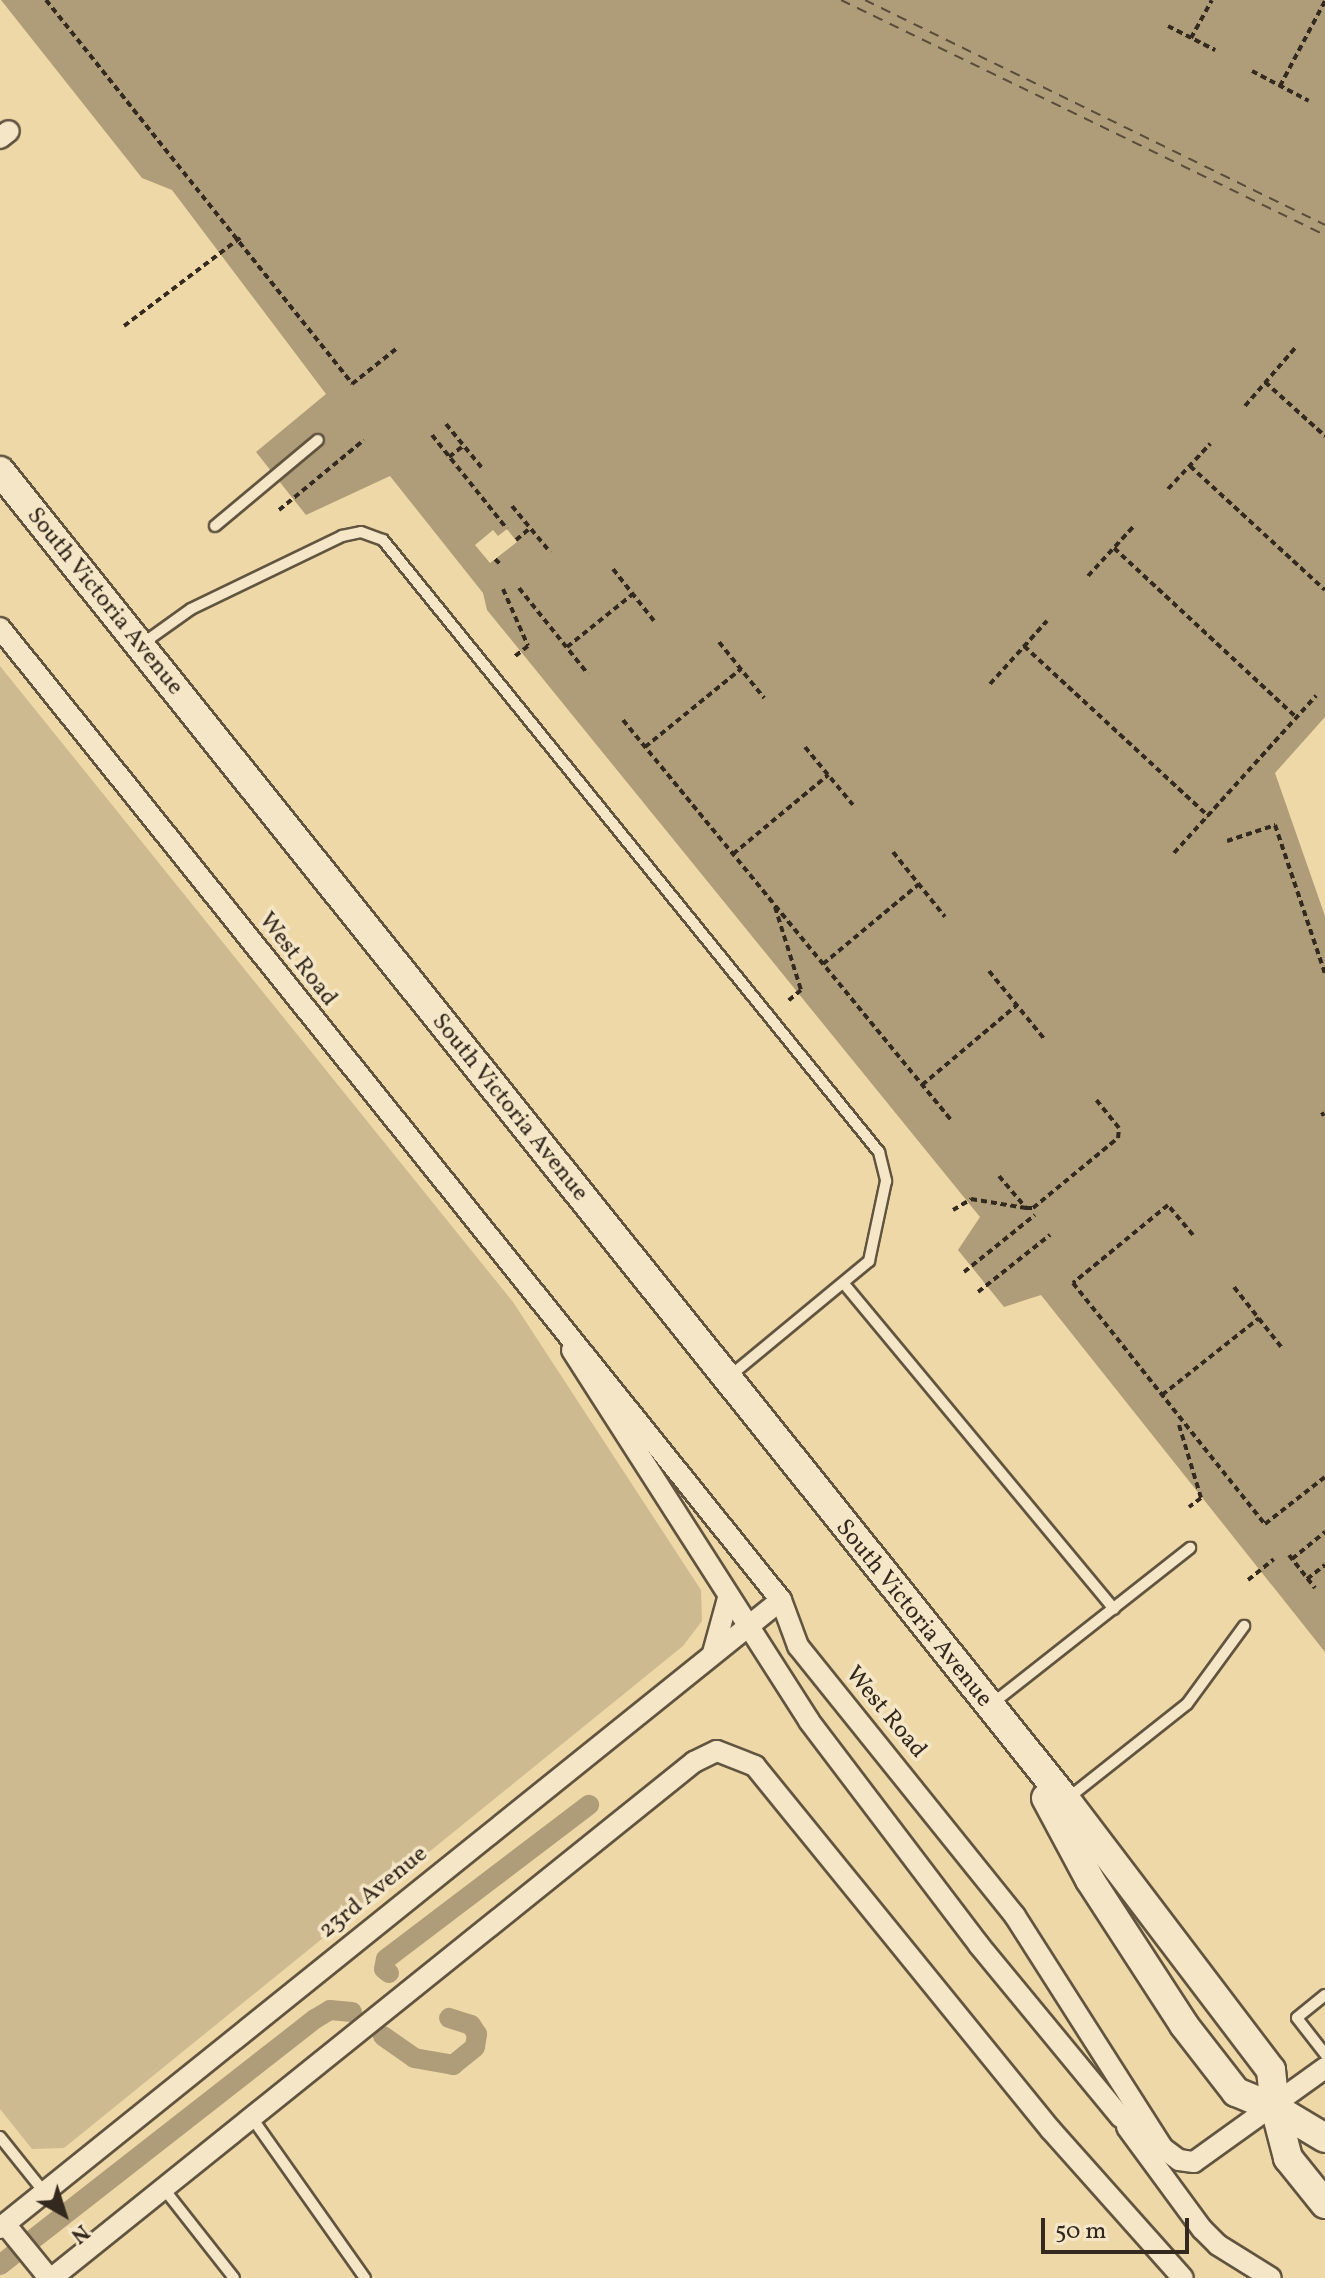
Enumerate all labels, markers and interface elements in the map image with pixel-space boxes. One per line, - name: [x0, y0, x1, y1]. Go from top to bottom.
- street label: South Victoria Avenue: [19, 502, 189, 702]
- street label: West Road: [251, 907, 343, 1013]
- street label: South Victoria Avenue: [424, 1008, 594, 1208]
- street label: South Victoria Avenue: [828, 1514, 998, 1714]
- street label: West Road: [838, 1661, 932, 1765]
- street label: 23rd Avenue: [314, 1840, 434, 1946]
- north arrow: [24, 2174, 104, 2254]
- scale bar: [1045, 2202, 1193, 2252]
- text: 50 m: [1055, 2215, 1107, 2249]
- text: N: [63, 2216, 95, 2250]

